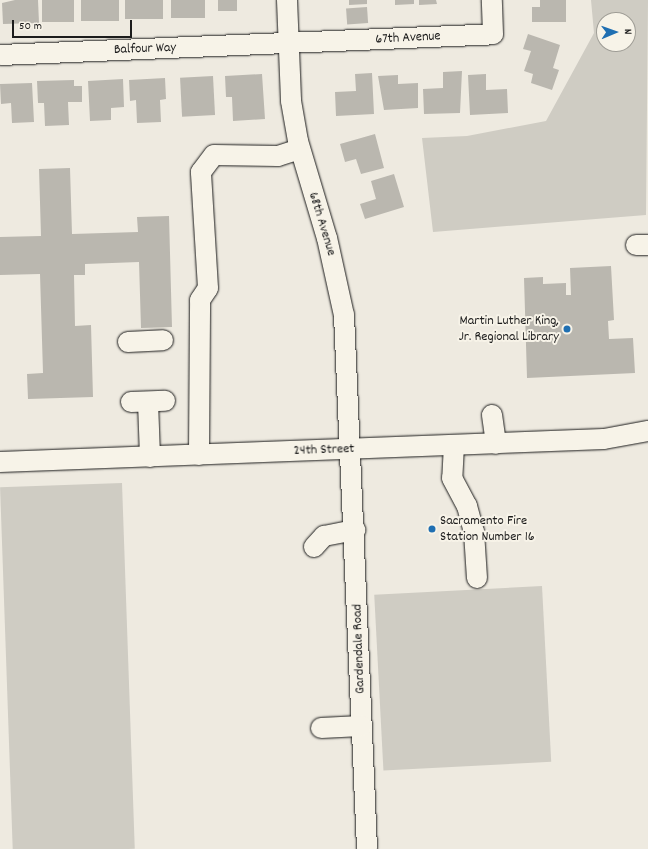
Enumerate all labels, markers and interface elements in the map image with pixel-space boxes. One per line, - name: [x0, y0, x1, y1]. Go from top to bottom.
- scale bar: [14, 12, 134, 38]
- north arrow: [596, 12, 636, 52]
- text: 50 m: [19, 18, 42, 35]
- street label: 67th Avenue: [375, 28, 441, 48]
- text: N: [619, 29, 635, 35]
- street label: Balfour Way: [114, 40, 176, 58]
- street label: 68th Avenue: [304, 190, 340, 258]
- place label: Martin Luther King, Jr. Regional Library: [459, 313, 559, 346]
- marker: Martin Luther King, Jr. Regional Library: [562, 324, 572, 334]
- street label: 24th Street: [293, 441, 355, 459]
- place label: Sacramento Fire Station Number 16: [440, 513, 535, 546]
- marker: Sacramento Fire Station Number 16: [427, 524, 437, 534]
- street label: Gardendale Road: [349, 604, 369, 694]

